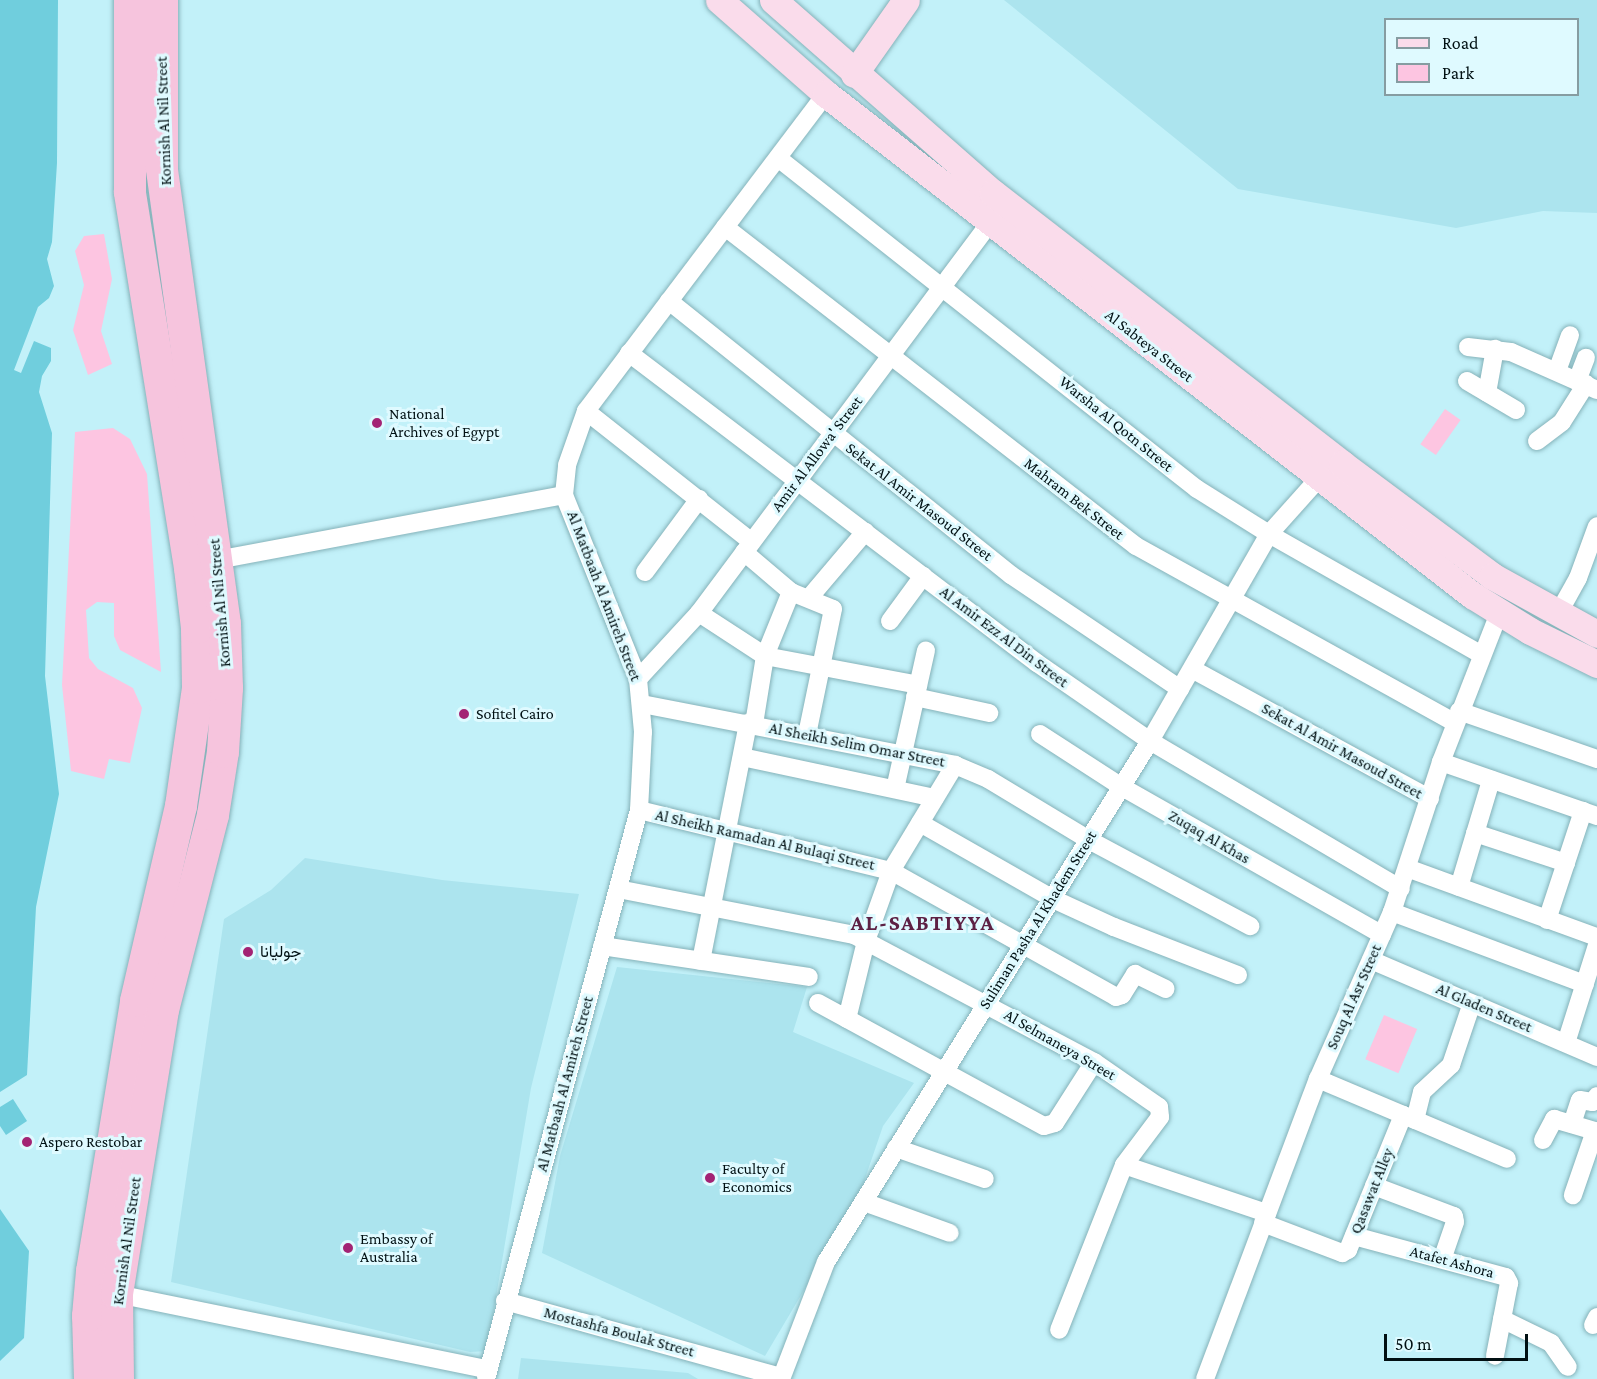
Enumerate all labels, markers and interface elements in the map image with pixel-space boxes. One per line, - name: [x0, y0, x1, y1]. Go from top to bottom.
- legend: [1384, 18, 1579, 96]
- text: Road: [1442, 33, 1479, 53]
- street label: Kornish Al Nil Street: [152, 56, 176, 186]
- text: Park: [1442, 63, 1474, 83]
- street label: Al Sabteya Street: [1101, 306, 1197, 386]
- street label: Warsha Al Qotn Street: [1055, 372, 1177, 476]
- street label: Amir Al Allowa' Street: [767, 392, 867, 516]
- place label: National Archives of Egypt: [389, 404, 499, 442]
- marker: National Archives of Egypt: [370, 416, 384, 430]
- street label: Sekat Al Amir Masoud Street: [842, 439, 996, 565]
- street label: Mahram Bek Street: [1020, 454, 1128, 544]
- street label: Al Matbaah Al Amireh Street: [563, 508, 645, 684]
- street label: Kornish Al Nil Street: [205, 538, 235, 668]
- street label: Al Amir Ezz Al Din Street: [936, 582, 1072, 692]
- street label: Sekat Al Amir Masoud Street: [1258, 699, 1426, 803]
- place label: Sofitel Cairo: [476, 704, 554, 724]
- marker: Sofitel Cairo: [457, 707, 471, 721]
- street label: Al Sheikh Selim Omar Street: [767, 719, 947, 771]
- street label: Al Sheikh Ramadan Al Bulaqi Street: [653, 805, 877, 875]
- street label: Zuqaq Al Khas: [1165, 806, 1253, 868]
- street label: Suliman Pasha Al Khadem Street: [975, 827, 1101, 1013]
- district label: AL-SABTIYYA: [851, 910, 995, 936]
- place label: جوليانا: [260, 942, 301, 962]
- street label: Souq Al Asr Street: [1322, 942, 1386, 1052]
- marker: جوليانا: [241, 945, 255, 959]
- street label: Al Gladen Street: [1433, 979, 1535, 1037]
- street label: Al Matbaah Al Amireh Street: [532, 994, 598, 1174]
- street label: Al Selmaneya Street: [1001, 1005, 1119, 1085]
- place label: Aspero Restobar: [39, 1132, 142, 1152]
- marker: Aspero Restobar: [20, 1135, 34, 1149]
- street label: Qasawat Alley: [1346, 1145, 1398, 1237]
- place label: Faculty of Economics: [722, 1159, 792, 1197]
- marker: Faculty of Economics: [703, 1171, 717, 1185]
- street label: Kornish Al Nil Street: [109, 1176, 145, 1306]
- place label: Embassy of Australia: [360, 1229, 433, 1267]
- marker: Embassy of Australia: [341, 1241, 355, 1255]
- street label: Atafet Ashora: [1408, 1242, 1496, 1282]
- street label: Mostashfa Boulak Street: [542, 1303, 696, 1361]
- scale bar: [1387, 1322, 1531, 1360]
- text: 50 m: [1395, 1334, 1432, 1354]

